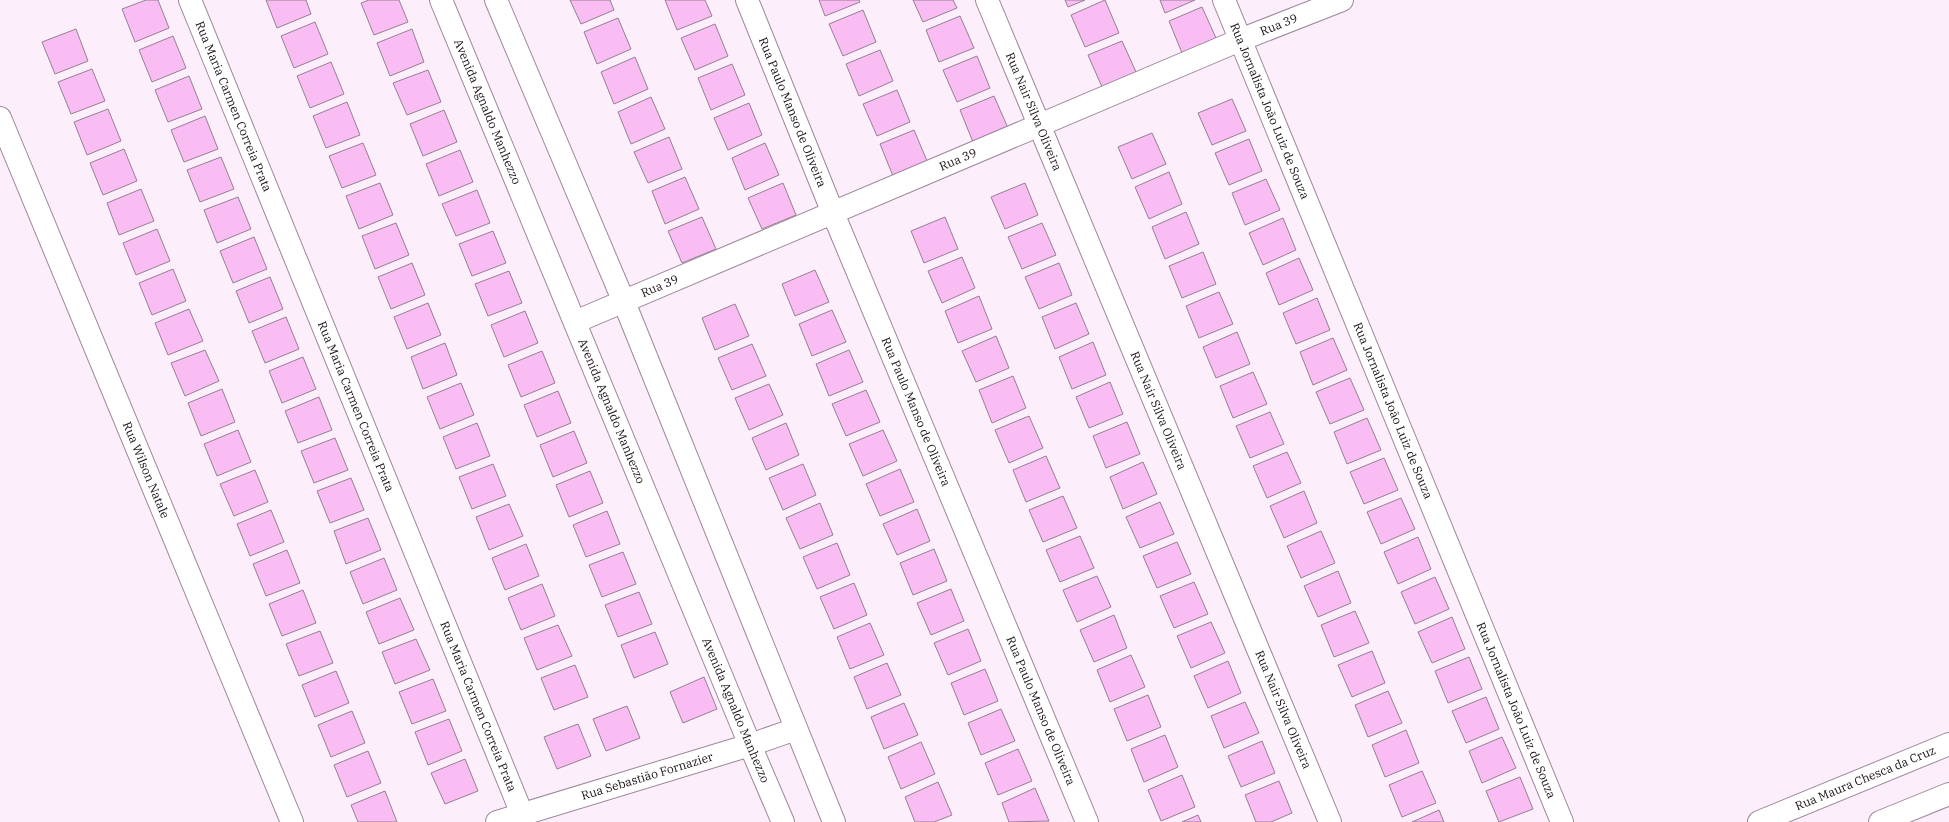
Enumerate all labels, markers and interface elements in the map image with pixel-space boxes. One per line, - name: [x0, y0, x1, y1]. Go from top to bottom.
- street label: Rua 39: [1258, 10, 1300, 38]
- street label: Rua Maria Carmen Correia Prata: [192, 19, 276, 194]
- street label: Rua Jornalista João Luiz de Souza: [1227, 20, 1313, 202]
- street label: Rua Paulo Manso de Oliveira: [756, 35, 830, 190]
- street label: Avenida Agnaldo Manhezzo: [451, 37, 525, 187]
- street label: Rua Nair Silva Oliveira: [1003, 50, 1066, 173]
- street label: Rua 39: [937, 145, 979, 174]
- street label: Rua 39: [639, 271, 680, 300]
- street label: Rua Maria Carmen Correia Prata: [315, 319, 398, 494]
- street label: Rua Jornalista João Luiz de Souza: [1350, 320, 1436, 501]
- street label: Rua Paulo Manso de Oliveira: [879, 335, 954, 489]
- street label: Avenida Agnaldo Manhezzo: [575, 336, 649, 486]
- street label: Rua Nair Silva Oliveira: [1127, 349, 1190, 472]
- street label: Rua Wilson Natale: [120, 419, 173, 520]
- street label: Rua Maria Carmen Correia Prata: [437, 619, 520, 794]
- street label: Rua Jornalista João Luiz de Souza: [1474, 620, 1560, 801]
- street label: Rua Paulo Manso de Oliveira: [1003, 634, 1079, 788]
- street label: Avenida Agnaldo Manhezzo: [699, 635, 773, 785]
- street label: Rua Nair Silva Oliveira: [1252, 648, 1315, 771]
- street label: Rua Maura Chesca da Cruz: [1793, 742, 1938, 813]
- street label: Rua Sebastião Fornazier: [579, 748, 715, 803]

